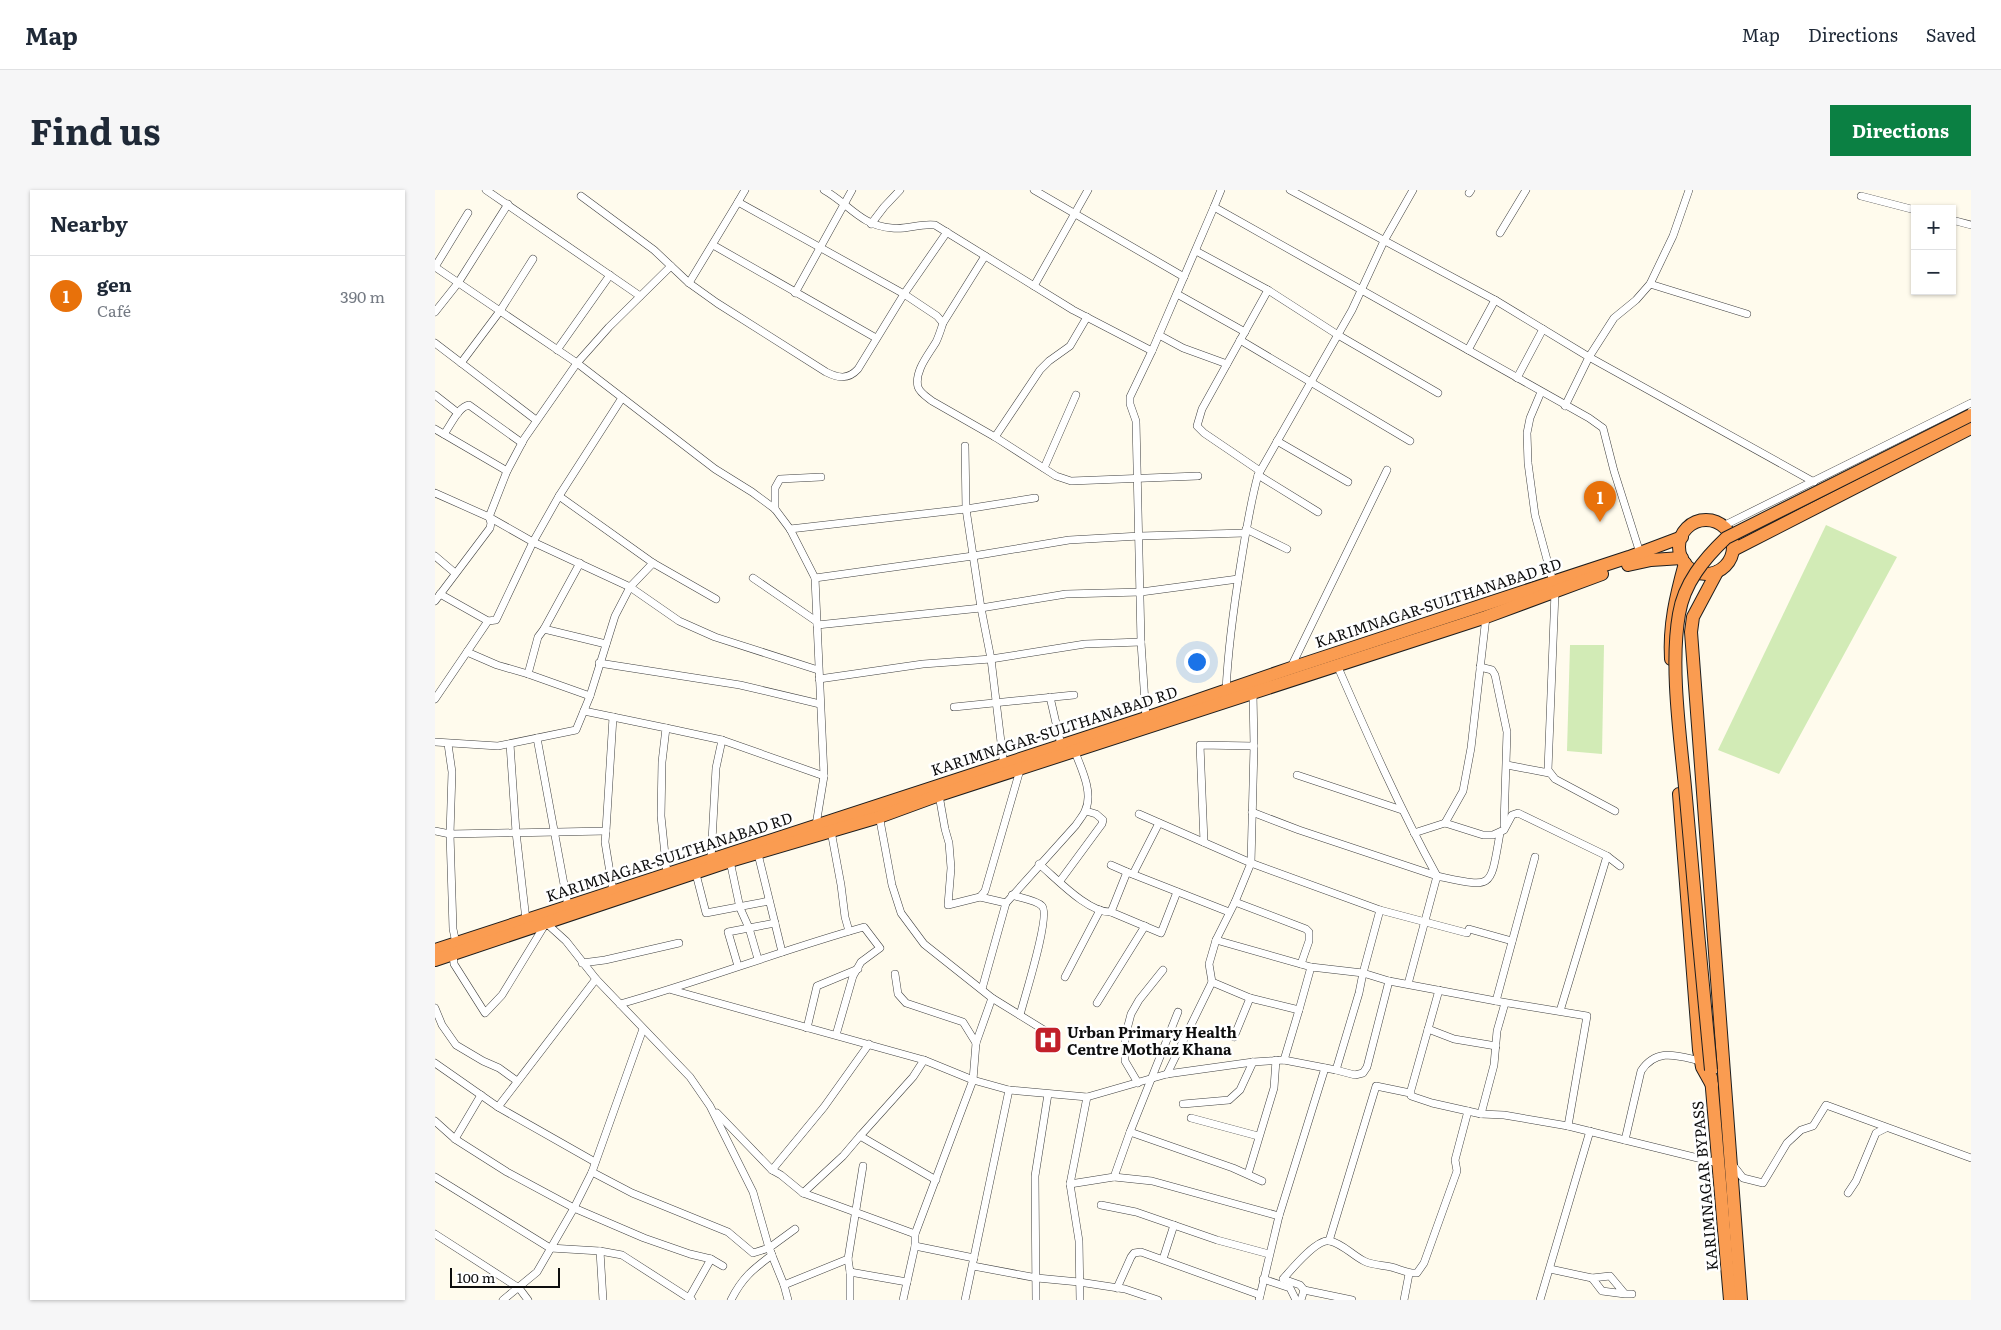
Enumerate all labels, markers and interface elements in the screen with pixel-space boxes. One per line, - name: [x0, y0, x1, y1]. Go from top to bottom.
- text: Map: [25, 17, 78, 52]
- text: Map: [1742, 21, 1780, 48]
- text: Directions: [1808, 21, 1898, 48]
- text: Saved: [1926, 21, 1976, 48]
- text: Find us: [30, 104, 160, 156]
- button: Directions: [1830, 105, 1971, 156]
- map controls: [1911, 205, 1956, 295]
- button: +: [1911, 205, 1956, 250]
- text: Nearby: [50, 207, 128, 238]
- button: −: [1911, 250, 1956, 295]
- text: gen: [97, 270, 132, 298]
- text: 1: [63, 284, 69, 308]
- text: 390 m: [340, 284, 385, 308]
- text: Café: [97, 298, 131, 322]
- pin: 1: [1584, 481, 1616, 522]
- street label: KARIMNAGAR-SULTHANABAD RD: [1312, 551, 1564, 653]
- your location: [1184, 649, 1210, 675]
- street label: KARIMNAGAR-SULTHANABAD RD: [928, 679, 1180, 781]
- street label: KARIMNAGAR-SULTHANABAD RD: [543, 805, 795, 907]
- place label: Urban Primary Health Centre Mothaz Khana: [1067, 1020, 1237, 1060]
- hospital icon: Urban Primary Health Centre Mothaz Khana: [1033, 1025, 1063, 1055]
- street label: KARIMNAGAR BYPASS: [1685, 1100, 1723, 1272]
- scale bar: [450, 1265, 560, 1288]
- text: 100 m: [457, 1267, 495, 1287]

